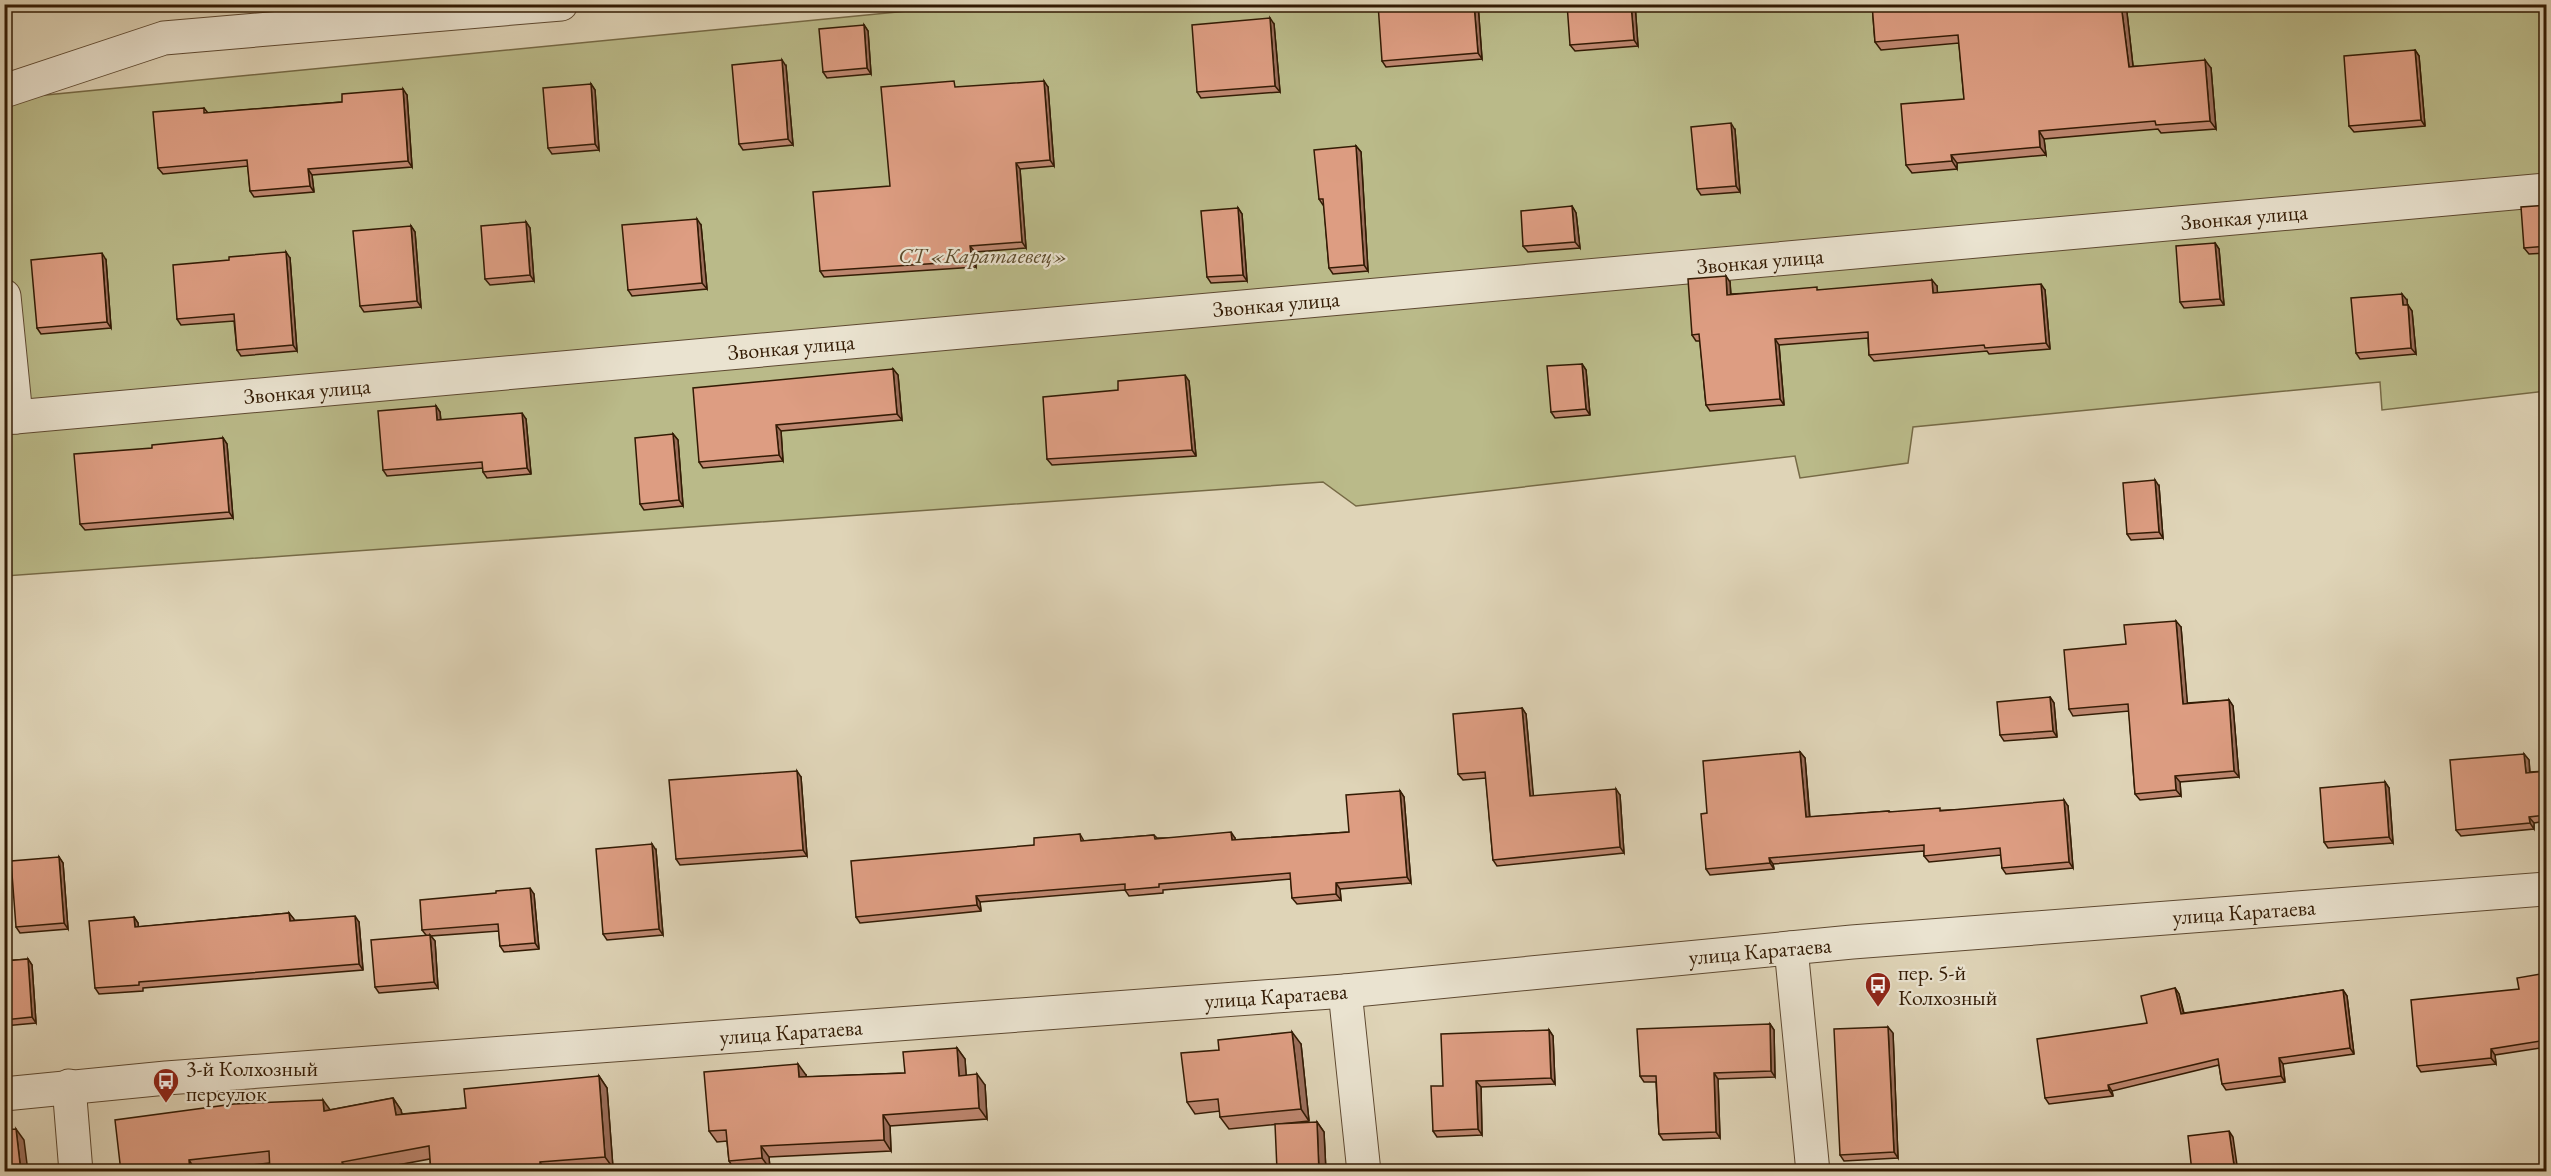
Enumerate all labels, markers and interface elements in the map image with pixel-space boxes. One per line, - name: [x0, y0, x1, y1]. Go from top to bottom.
- street label: Звонкая улица: [2179, 197, 2309, 237]
- park label: СТ «Каратаевец»: [898, 241, 1068, 270]
- street label: Звонкая улица: [1695, 241, 1825, 281]
- street label: Звонкая улица: [1211, 284, 1341, 324]
- street label: Звонкая улица: [726, 327, 856, 367]
- street label: Звонкая улица: [242, 371, 372, 411]
- street label: улица Каратаева: [2171, 893, 2317, 931]
- street label: улица Каратаева: [1687, 930, 1833, 972]
- place label: пер. 5-й Колхозный: [1898, 958, 1998, 1012]
- bus stop icon: пер. 5-й Колхозный: [1863, 970, 1893, 1008]
- street label: улица Каратаева: [1203, 977, 1349, 1015]
- street label: улица Каратаева: [718, 1013, 864, 1051]
- place label: 3-й Колхозный переулок: [186, 1054, 318, 1108]
- bus stop icon: 3-й Колхозный переулок: [151, 1066, 181, 1104]

